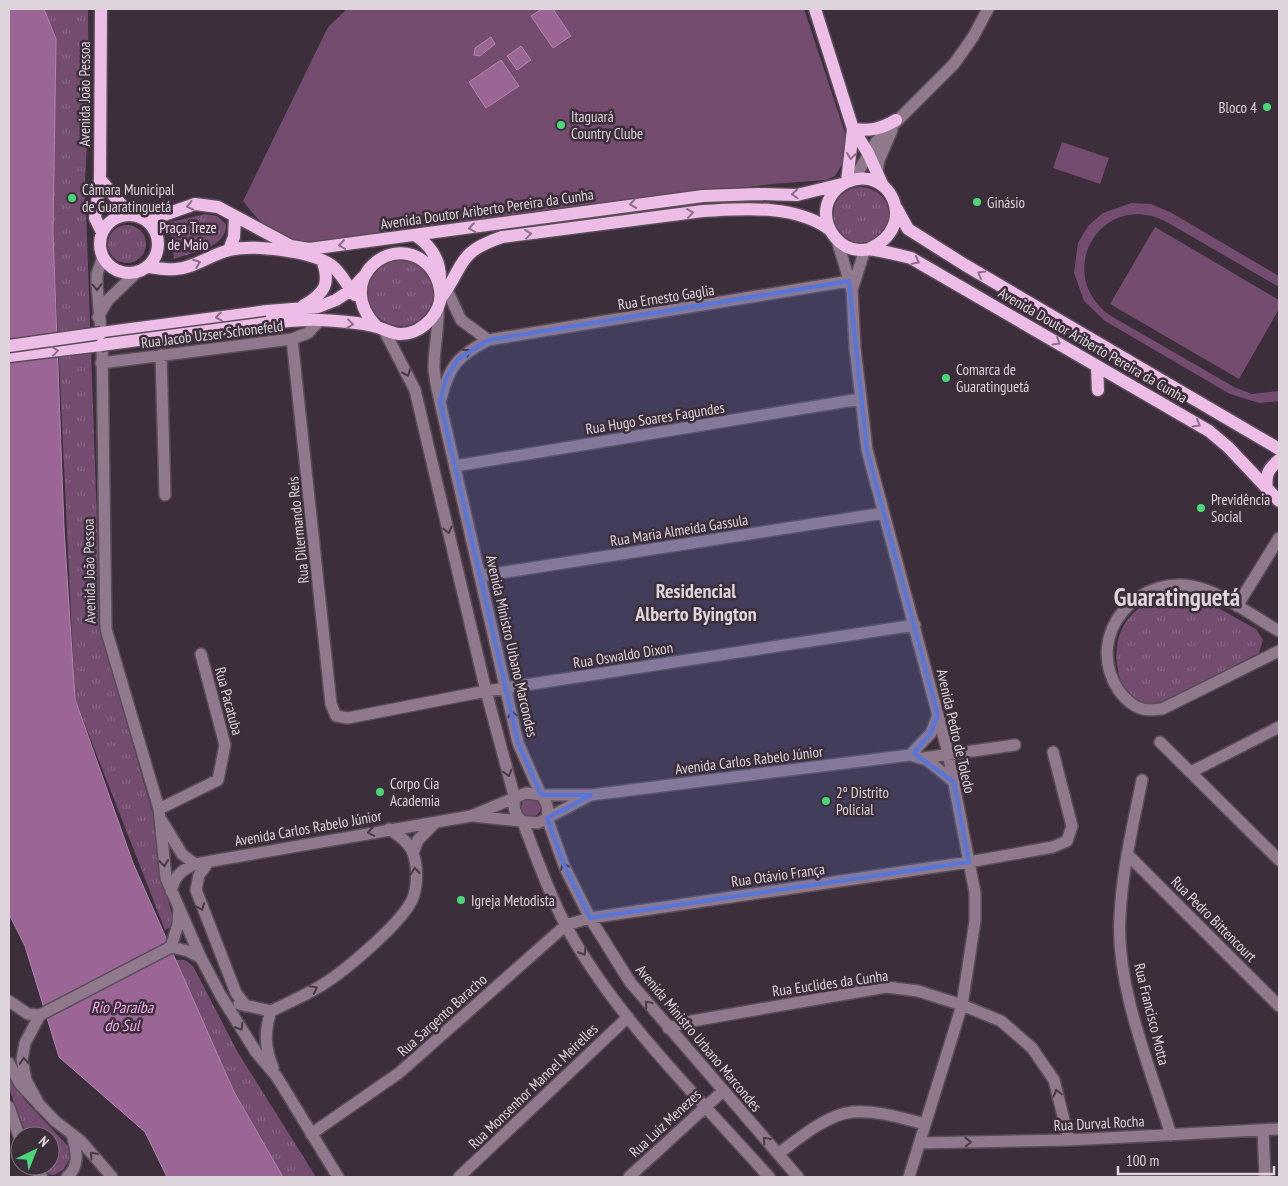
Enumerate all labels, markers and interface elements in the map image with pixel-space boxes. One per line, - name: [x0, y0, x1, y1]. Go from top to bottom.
- street label: Avenida João Pessoa: [75, 41, 94, 147]
- place label: Bloco 4: [1218, 98, 1257, 117]
- marker: Bloco 4: [1261, 101, 1273, 113]
- place label: Itaguará Country Clube: [571, 107, 643, 143]
- marker: Itaguará Country Clube: [555, 119, 567, 131]
- one-way arrow: [846, 151, 856, 160]
- place label: Câmara Municipal de Guaratinguetá: [82, 180, 175, 216]
- street label: Avenida Doutor Ariberto Pereira da Cunha: [379, 185, 595, 233]
- one-way arrow: [790, 189, 798, 200]
- marker: Câmara Municipal de Guaratinguetá: [66, 192, 78, 204]
- place label: Ginásio: [987, 193, 1025, 212]
- marker: Ginásio: [971, 196, 983, 208]
- one-way arrow: [628, 199, 637, 209]
- one-way arrow: [185, 200, 194, 211]
- one-way arrow: [686, 208, 694, 219]
- park label: Praça Treze de Maio: [159, 218, 217, 254]
- one-way arrow: [468, 223, 476, 233]
- one-way arrow: [525, 229, 533, 240]
- one-way arrow: [337, 239, 345, 250]
- one-way arrow: [911, 255, 920, 265]
- one-way arrow: [192, 259, 200, 269]
- one-way arrow: [977, 271, 986, 281]
- street label: Rua Ernesto Gaglia: [616, 280, 716, 314]
- street label: Avenida Doutor Ariberto Pereira da Cunha: [995, 283, 1191, 407]
- one-way arrow: [92, 284, 102, 291]
- one-way arrow: [215, 312, 223, 322]
- street label: Rua Jacob Uzser Schonefeld: [140, 316, 284, 352]
- one-way arrow: [346, 318, 355, 328]
- one-way arrow: [1051, 336, 1060, 346]
- one-way arrow: [51, 346, 59, 357]
- one-way arrow: [462, 349, 471, 358]
- place label: Comarca de Guaratinguetá: [956, 360, 1029, 396]
- one-way arrow: [401, 368, 412, 377]
- marker: Comarca de Guaratinguetá: [940, 372, 952, 384]
- street label: Rua Hugo Soares Fagundes: [584, 398, 726, 438]
- one-way arrow: [1192, 418, 1201, 428]
- street label: Rua Dilermando Reis: [283, 476, 313, 584]
- place label: Previdência Social: [1211, 490, 1270, 526]
- marker: Previdência Social: [1195, 502, 1207, 514]
- street label: Rua Maria Almeida Gassula: [609, 510, 749, 550]
- street label: Avenida João Pessoa: [79, 518, 99, 624]
- one-way arrow: [442, 526, 453, 534]
- street label: Avenida Ministro Urbano Marcondes: [482, 553, 542, 739]
- district label: Residencial Alberto Byington: [634, 578, 757, 627]
- district label: Guaratinguetá: [1114, 581, 1240, 613]
- street label: Rua Oswaldo Dixon: [572, 638, 674, 672]
- street label: Rua Pacatuba: [211, 665, 247, 737]
- street label: Avenida Pedro de Toledo: [932, 667, 980, 795]
- one-way arrow: [507, 710, 517, 719]
- street label: Avenida Carlos Rabelo Júnior: [674, 741, 825, 778]
- one-way arrow: [502, 768, 512, 776]
- place label: Corpo Cia Academia: [390, 774, 440, 810]
- place label: 2º Distrito Policial: [836, 783, 889, 819]
- marker: Corpo Cia Academia: [374, 786, 386, 798]
- marker: 2º Distrito Policial: [820, 795, 832, 807]
- street label: Avenida Carlos Rabelo Júnior: [233, 806, 384, 850]
- one-way arrow: [366, 827, 375, 837]
- one-way arrow: [158, 859, 169, 867]
- street label: Rua Otávio França: [730, 859, 826, 891]
- one-way arrow: [560, 862, 570, 870]
- one-way arrow: [410, 867, 421, 875]
- street label: Rua Pedro Bittencourt: [1167, 872, 1261, 966]
- place label: Igreja Metodista: [471, 891, 555, 910]
- marker: Igreja Metodista: [455, 894, 467, 906]
- one-way arrow: [195, 902, 205, 911]
- one-way arrow: [577, 947, 586, 956]
- street label: Avenida Ministro Urbano Marcondes: [632, 961, 766, 1115]
- street label: Rua Francisco Motta: [1130, 961, 1174, 1067]
- street label: Rua Euclides da Cunha: [771, 965, 889, 1001]
- street label: Rua Sargento Baracho: [393, 970, 491, 1060]
- one-way arrow: [309, 985, 318, 995]
- water label: Rio Paraíba do Sul: [91, 997, 155, 1035]
- one-way arrow: [646, 1001, 654, 1010]
- street label: Rua Monsenhor Manoel Meirelles: [464, 1019, 602, 1153]
- one-way arrow: [234, 1021, 244, 1030]
- one-way arrow: [18, 1057, 29, 1065]
- street label: Rua Luiz Menezes: [625, 1085, 705, 1161]
- one-way arrow: [1052, 1089, 1063, 1098]
- street label: Rua Durval Rocha: [1053, 1111, 1145, 1135]
- north arrow: [10, 1126, 60, 1176]
- text: N: [35, 1132, 53, 1151]
- one-way arrow: [762, 1137, 771, 1146]
- one-way arrow: [965, 1137, 973, 1148]
- scale bar: [1118, 1144, 1274, 1176]
- one-way arrow: [90, 1151, 99, 1160]
- text: 100 m: [1126, 1151, 1159, 1170]

